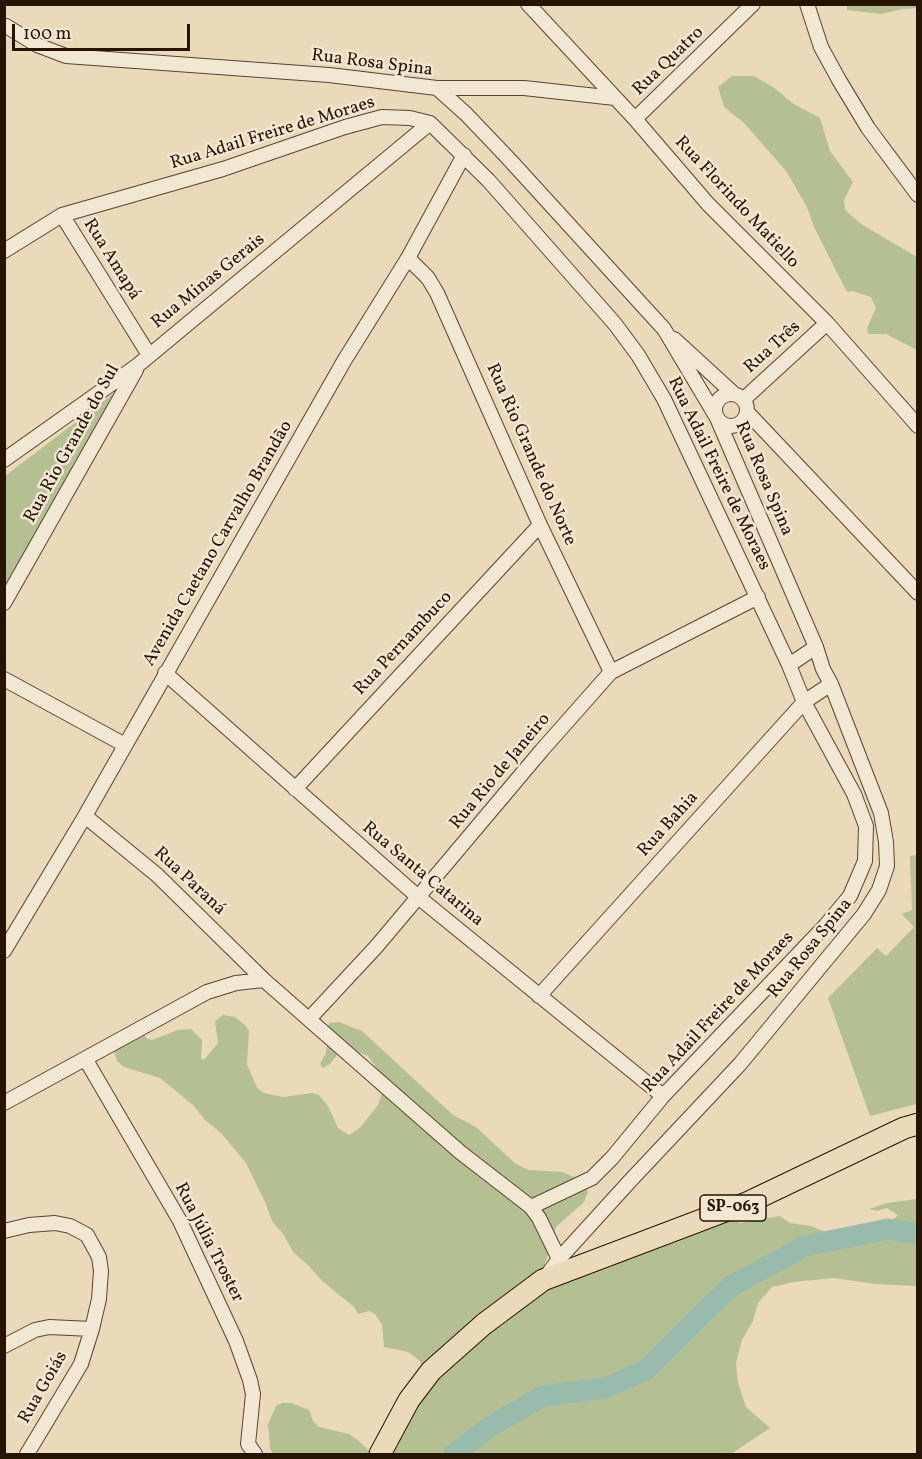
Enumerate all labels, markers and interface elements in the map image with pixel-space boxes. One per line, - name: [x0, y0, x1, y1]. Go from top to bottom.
- scale bar: [15, 12, 194, 50]
- text: 100 m: [23, 22, 72, 47]
- street label: Rua Quatro: [629, 23, 709, 101]
- street label: Rua Rosa Spina: [310, 46, 434, 82]
- street label: Rua Adail Freire de Moraes: [168, 93, 378, 175]
- street label: Rua Florindo Matiello: [669, 132, 803, 274]
- street label: Rua Amapá: [77, 215, 145, 305]
- street label: Rua Minas Gerais: [148, 230, 270, 334]
- street label: Rua Três: [740, 317, 806, 379]
- street label: Rua Rio Grande do Sul: [21, 361, 125, 527]
- street label: Rua Rio Grande do Norte: [480, 361, 580, 549]
- street label: Rua Adail Freire de Moraes: [662, 374, 774, 574]
- street label: Avenida Caetano Carvalho Brandão: [140, 417, 298, 671]
- street label: Rua Rosa Spina: [729, 419, 797, 539]
- street label: Rua Pernambuco: [350, 587, 458, 701]
- street label: Rua Rio de Janeiro: [446, 710, 556, 834]
- street label: Rua Bahia: [634, 788, 704, 862]
- street label: Rua Santa Catarina: [357, 818, 487, 932]
- street label: Rua Paraná: [148, 843, 230, 921]
- street label: Rua Rosa Spina: [764, 895, 858, 1003]
- street label: Rua Adail Freire de Moraes: [639, 928, 799, 1098]
- street label: Rua Júlia Troster: [169, 1180, 247, 1306]
- road number: SP-063: [700, 1195, 766, 1221]
- street label: Rua Goiás: [15, 1348, 73, 1428]

